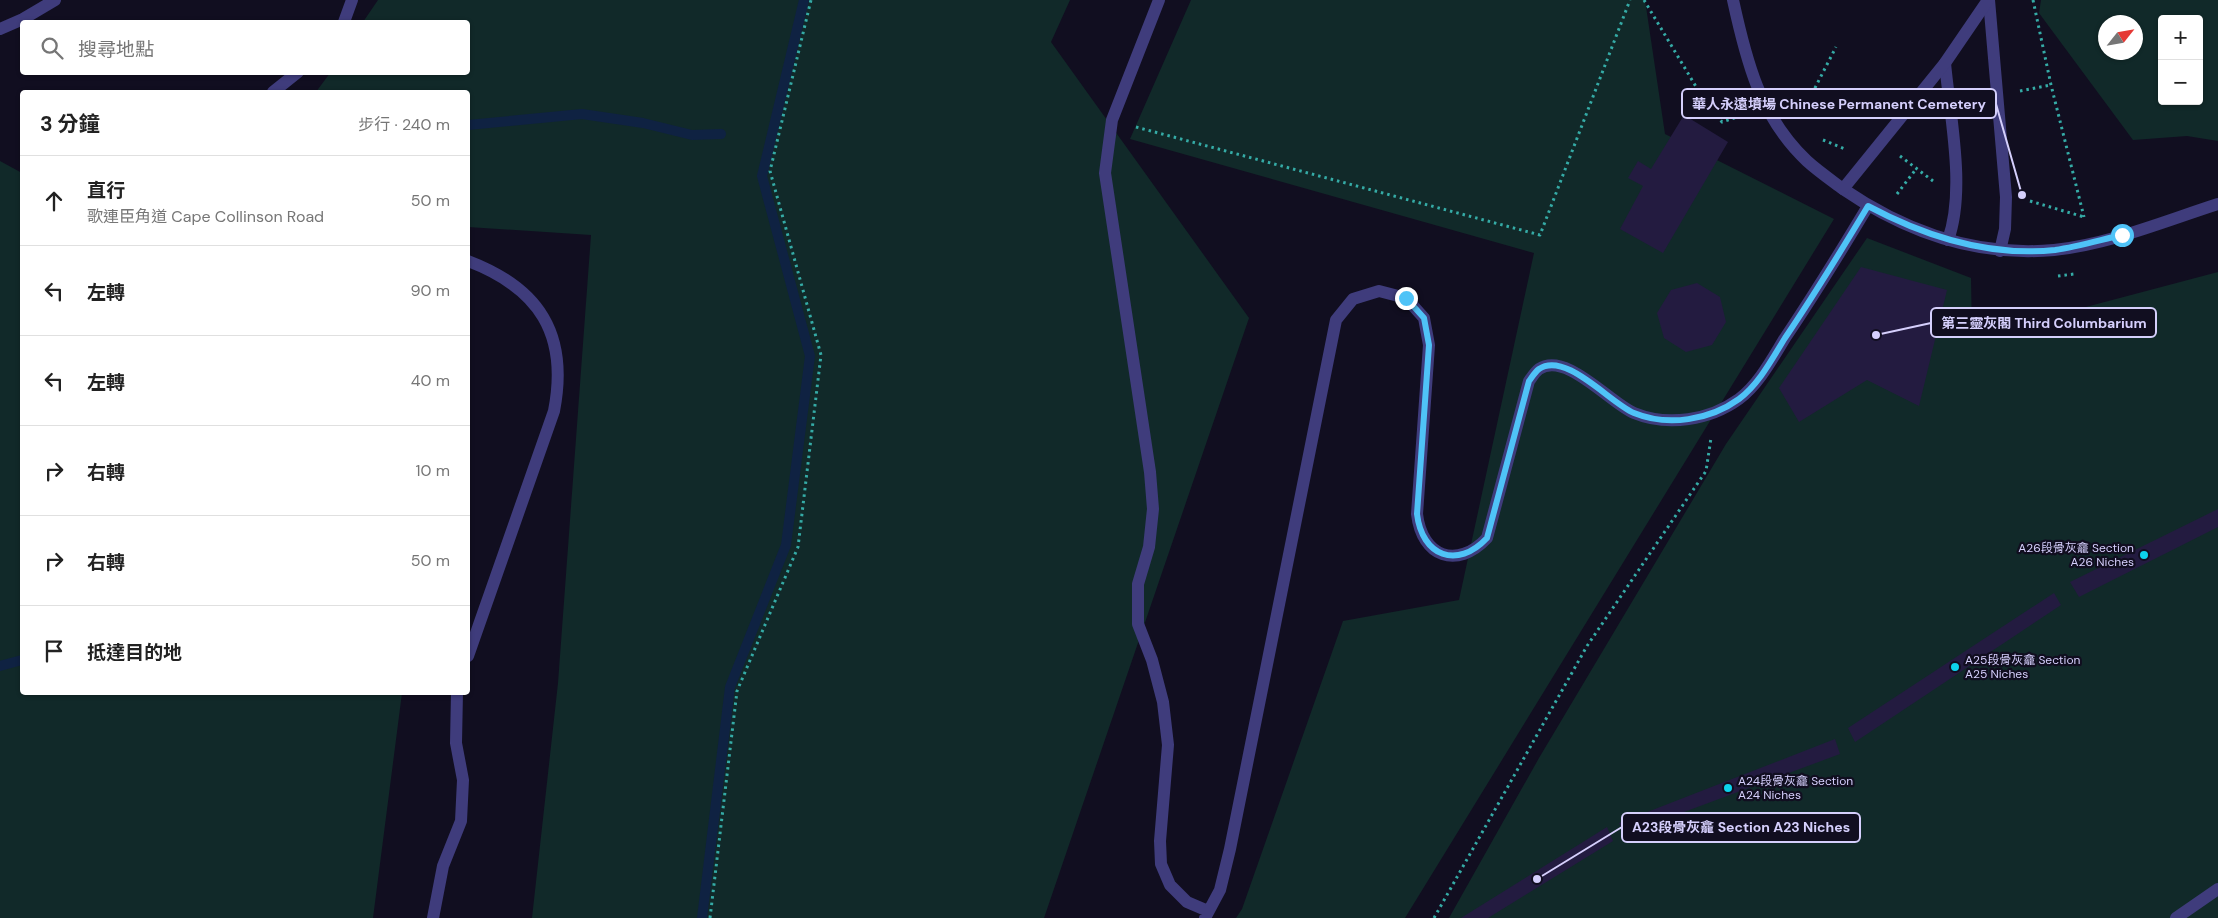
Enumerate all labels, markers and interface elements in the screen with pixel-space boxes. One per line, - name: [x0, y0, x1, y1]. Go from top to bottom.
- north arrow: [2098, 15, 2143, 60]
- map controls: [2158, 15, 2203, 105]
- button: +: [2158, 15, 2203, 60]
- search box: [20, 20, 470, 75]
- icon: search: [38, 34, 66, 62]
- text: 搜尋地點: [78, 37, 154, 62]
- button: −: [2158, 60, 2203, 105]
- callout: 華人永遠墳場 Chinese Permanent Cemetery: [1682, 89, 1996, 118]
- text: 華人永遠墳場 Chinese Permanent Cemetery: [1692, 95, 1987, 113]
- text: 3 分鐘: [40, 110, 100, 138]
- text: 步行 · 240 m: [358, 114, 450, 135]
- text: 直行: [87, 178, 125, 203]
- icon: ahead: [40, 187, 68, 215]
- text: 50 m: [411, 190, 450, 211]
- text: 歌連臣角道 Cape Collinson Road: [87, 206, 324, 227]
- route start: [2111, 224, 2134, 247]
- icon: left: [40, 277, 68, 305]
- text: 左轉: [87, 280, 125, 305]
- text: 90 m: [410, 280, 450, 301]
- route end: [1395, 287, 1418, 310]
- callout: 第三靈灰閣 Third Columbarium: [1931, 308, 2156, 337]
- text: 第三靈灰閣 Third Columbarium: [1941, 314, 2147, 332]
- icon: left: [40, 367, 68, 395]
- text: 左轉: [87, 370, 125, 395]
- text: 40 m: [411, 370, 450, 391]
- icon: right: [40, 457, 68, 485]
- text: 右轉: [87, 460, 125, 485]
- text: 10 m: [416, 460, 450, 481]
- place label: A26段骨灰龕 Section A26 Niches: [2018, 540, 2134, 570]
- icon: right: [40, 547, 68, 575]
- marker: A26段骨灰龕 Section A26 Niches: [2138, 549, 2150, 561]
- text: 右轉: [87, 550, 125, 575]
- text: 50 m: [411, 550, 450, 571]
- icon: arrive: [40, 637, 68, 665]
- text: 抵達目的地: [87, 640, 182, 665]
- place label: A25段骨灰龕 Section A25 Niches: [1965, 652, 2081, 682]
- marker: A25段骨灰龕 Section A25 Niches: [1949, 661, 1961, 673]
- place label: A24段骨灰龕 Section A24 Niches: [1738, 773, 1853, 803]
- marker: A24段骨灰龕 Section A24 Niches: [1722, 782, 1734, 794]
- callout: A23段骨灰龕 Section A23 Niches: [1622, 813, 1860, 842]
- text: A23段骨灰龕 Section A23 Niches: [1632, 818, 1850, 836]

